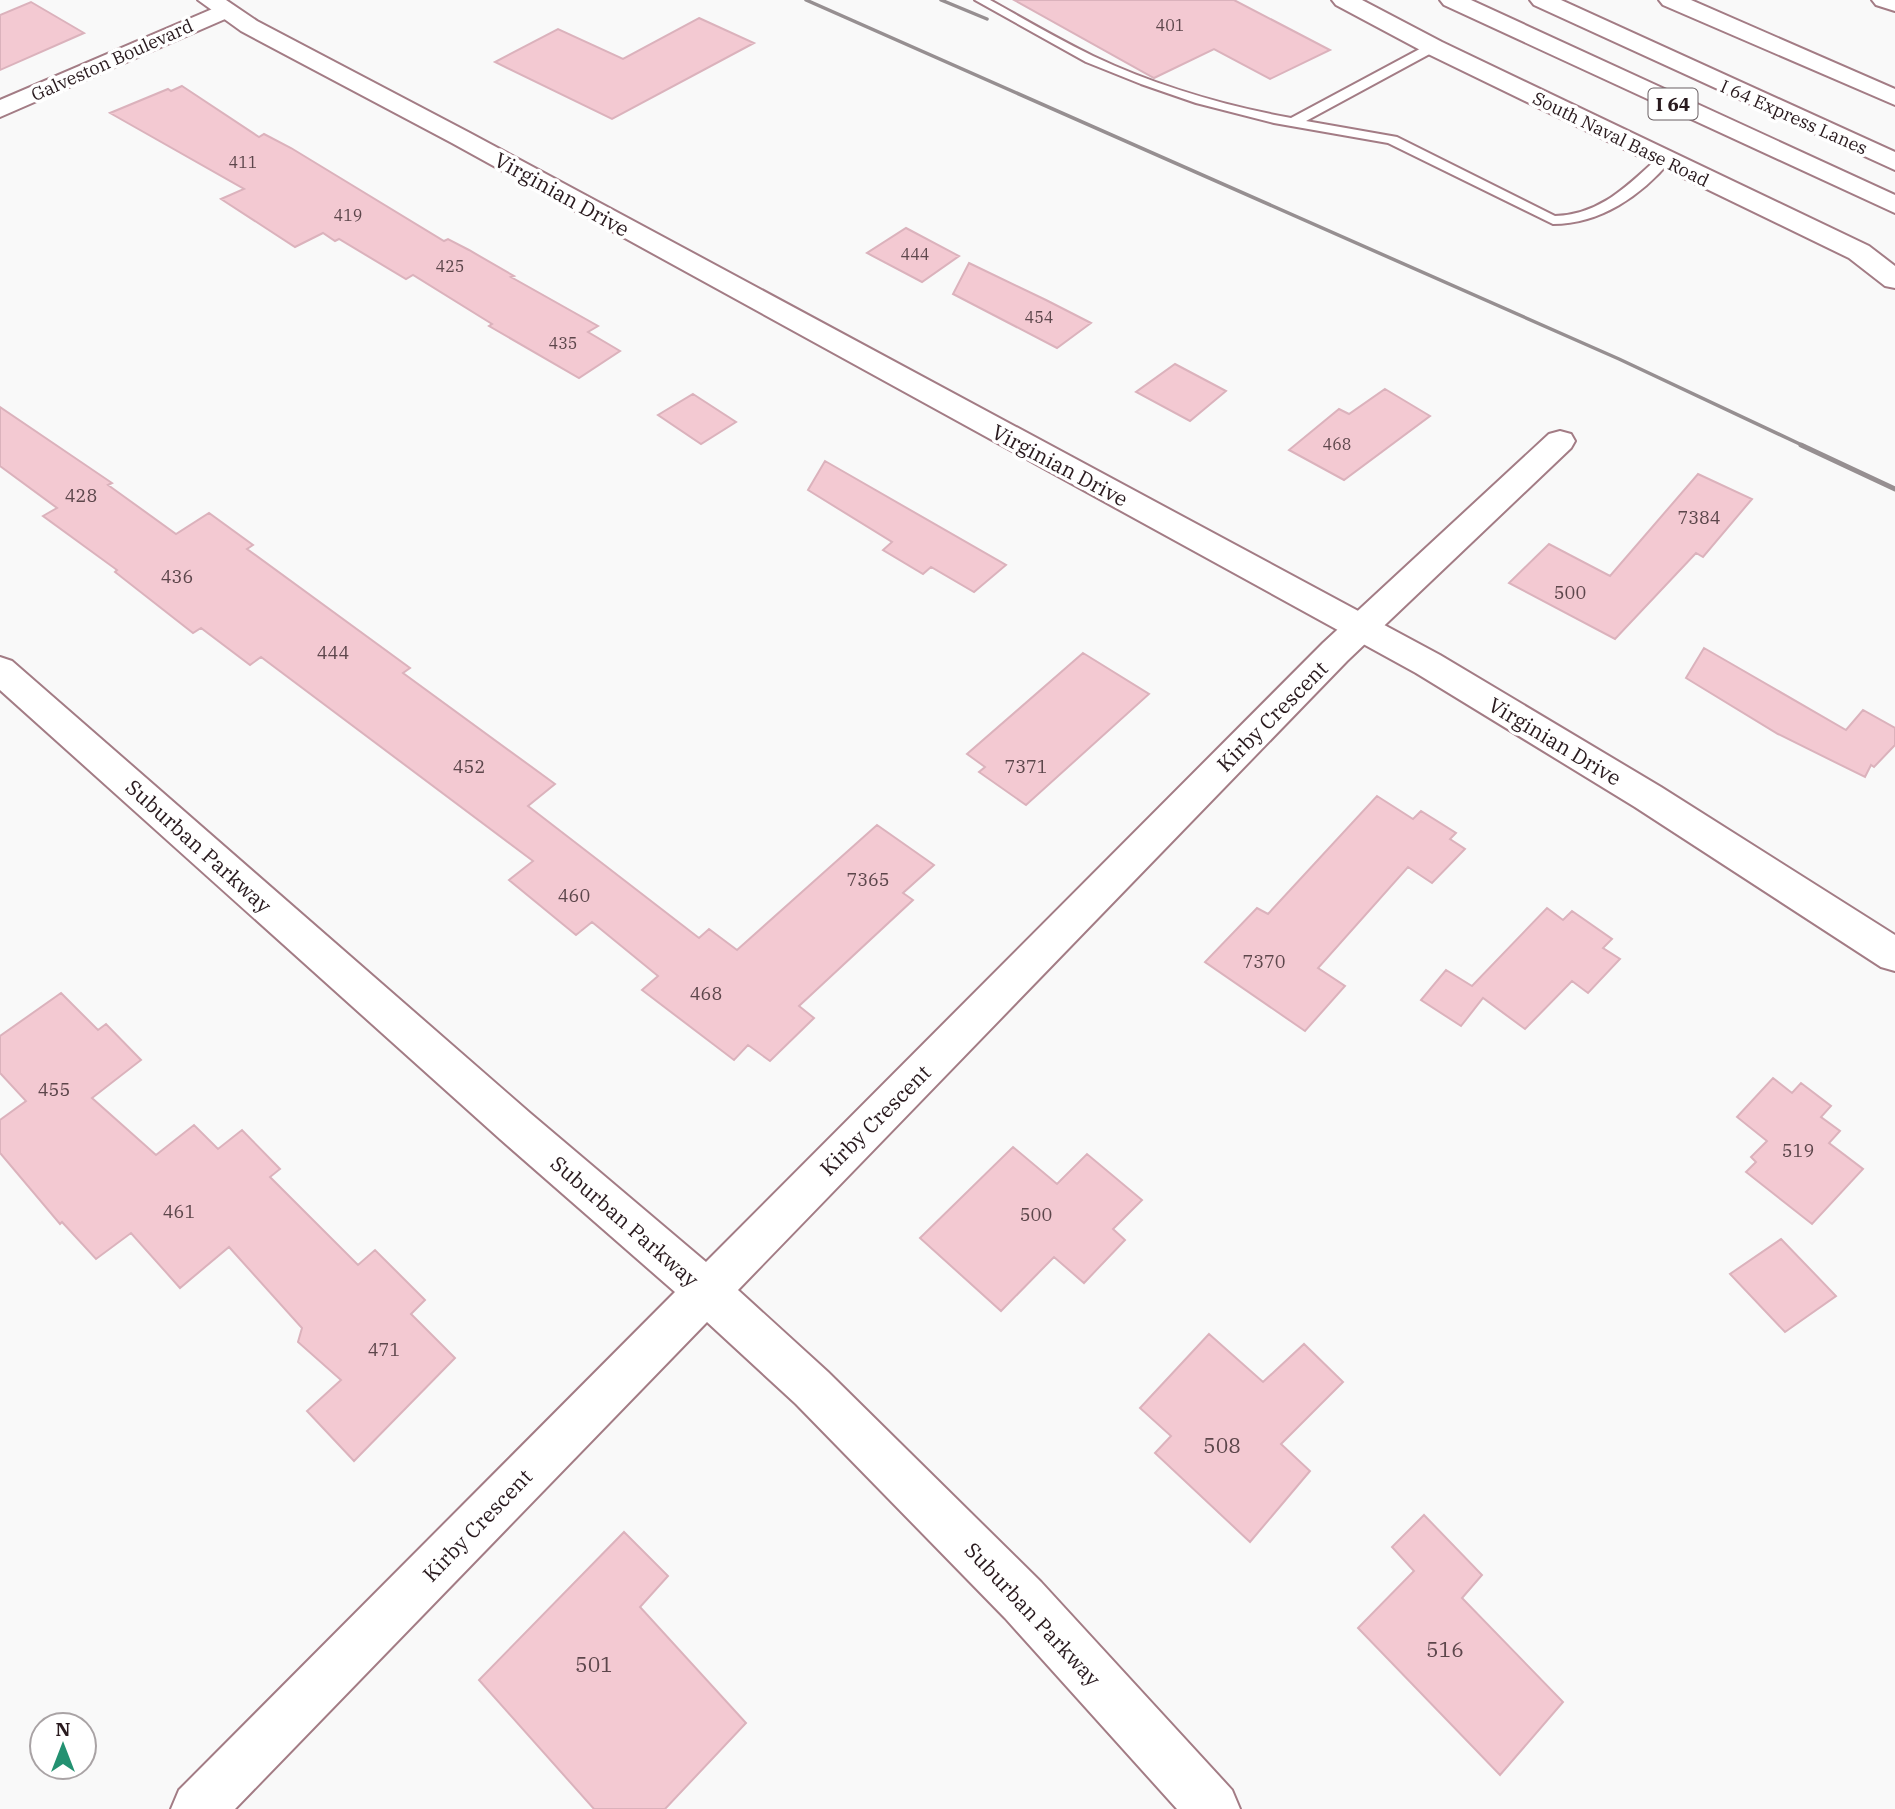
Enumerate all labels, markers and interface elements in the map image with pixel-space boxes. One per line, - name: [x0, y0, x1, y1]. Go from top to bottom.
- street label: Galveston Boulevard: [27, 14, 197, 106]
- house number: 401: [1156, 15, 1184, 35]
- street label: I 64 Express Lanes: [1717, 74, 1871, 160]
- street label: South Naval Base Road: [1529, 86, 1713, 192]
- road number: I 64: [1648, 88, 1698, 120]
- street label: Virginian Drive: [489, 145, 635, 243]
- house number: 411: [229, 152, 257, 172]
- house number: 419: [334, 205, 362, 225]
- house number: 444: [901, 244, 929, 264]
- house number: 425: [436, 256, 464, 276]
- house number: 454: [1025, 307, 1053, 327]
- house number: 435: [549, 333, 577, 353]
- street label: Virginian Drive: [987, 417, 1133, 513]
- house number: 468: [1323, 434, 1351, 454]
- house number: 428: [65, 484, 97, 507]
- house number: 7384: [1677, 506, 1721, 529]
- house number: 436: [161, 565, 193, 588]
- house number: 500: [1554, 581, 1586, 604]
- house number: 444: [317, 641, 349, 664]
- street label: Kirby Crescent: [1210, 654, 1334, 778]
- street label: Virginian Drive: [1483, 690, 1627, 792]
- house number: 452: [453, 755, 485, 778]
- house number: 7371: [1004, 755, 1048, 778]
- street label: Suburban Parkway: [120, 773, 279, 920]
- house number: 7365: [846, 868, 890, 891]
- house number: 460: [558, 884, 590, 907]
- house number: 7370: [1242, 950, 1286, 973]
- house number: 468: [690, 982, 722, 1005]
- street label: Kirby Crescent: [813, 1058, 937, 1182]
- house number: 455: [38, 1078, 70, 1101]
- house number: 519: [1782, 1139, 1814, 1162]
- street label: Suburban Parkway: [545, 1149, 705, 1293]
- house number: 461: [163, 1200, 195, 1223]
- house number: 500: [1020, 1203, 1052, 1226]
- house number: 471: [368, 1338, 400, 1361]
- house number: 508: [1203, 1431, 1241, 1459]
- street label: Kirby Crescent: [416, 1463, 538, 1587]
- street label: Suburban Parkway: [959, 1536, 1108, 1693]
- house number: 516: [1426, 1635, 1464, 1663]
- house number: 501: [575, 1650, 613, 1678]
- north arrow: [28, 1711, 98, 1781]
- text: N: [55, 1717, 71, 1741]

